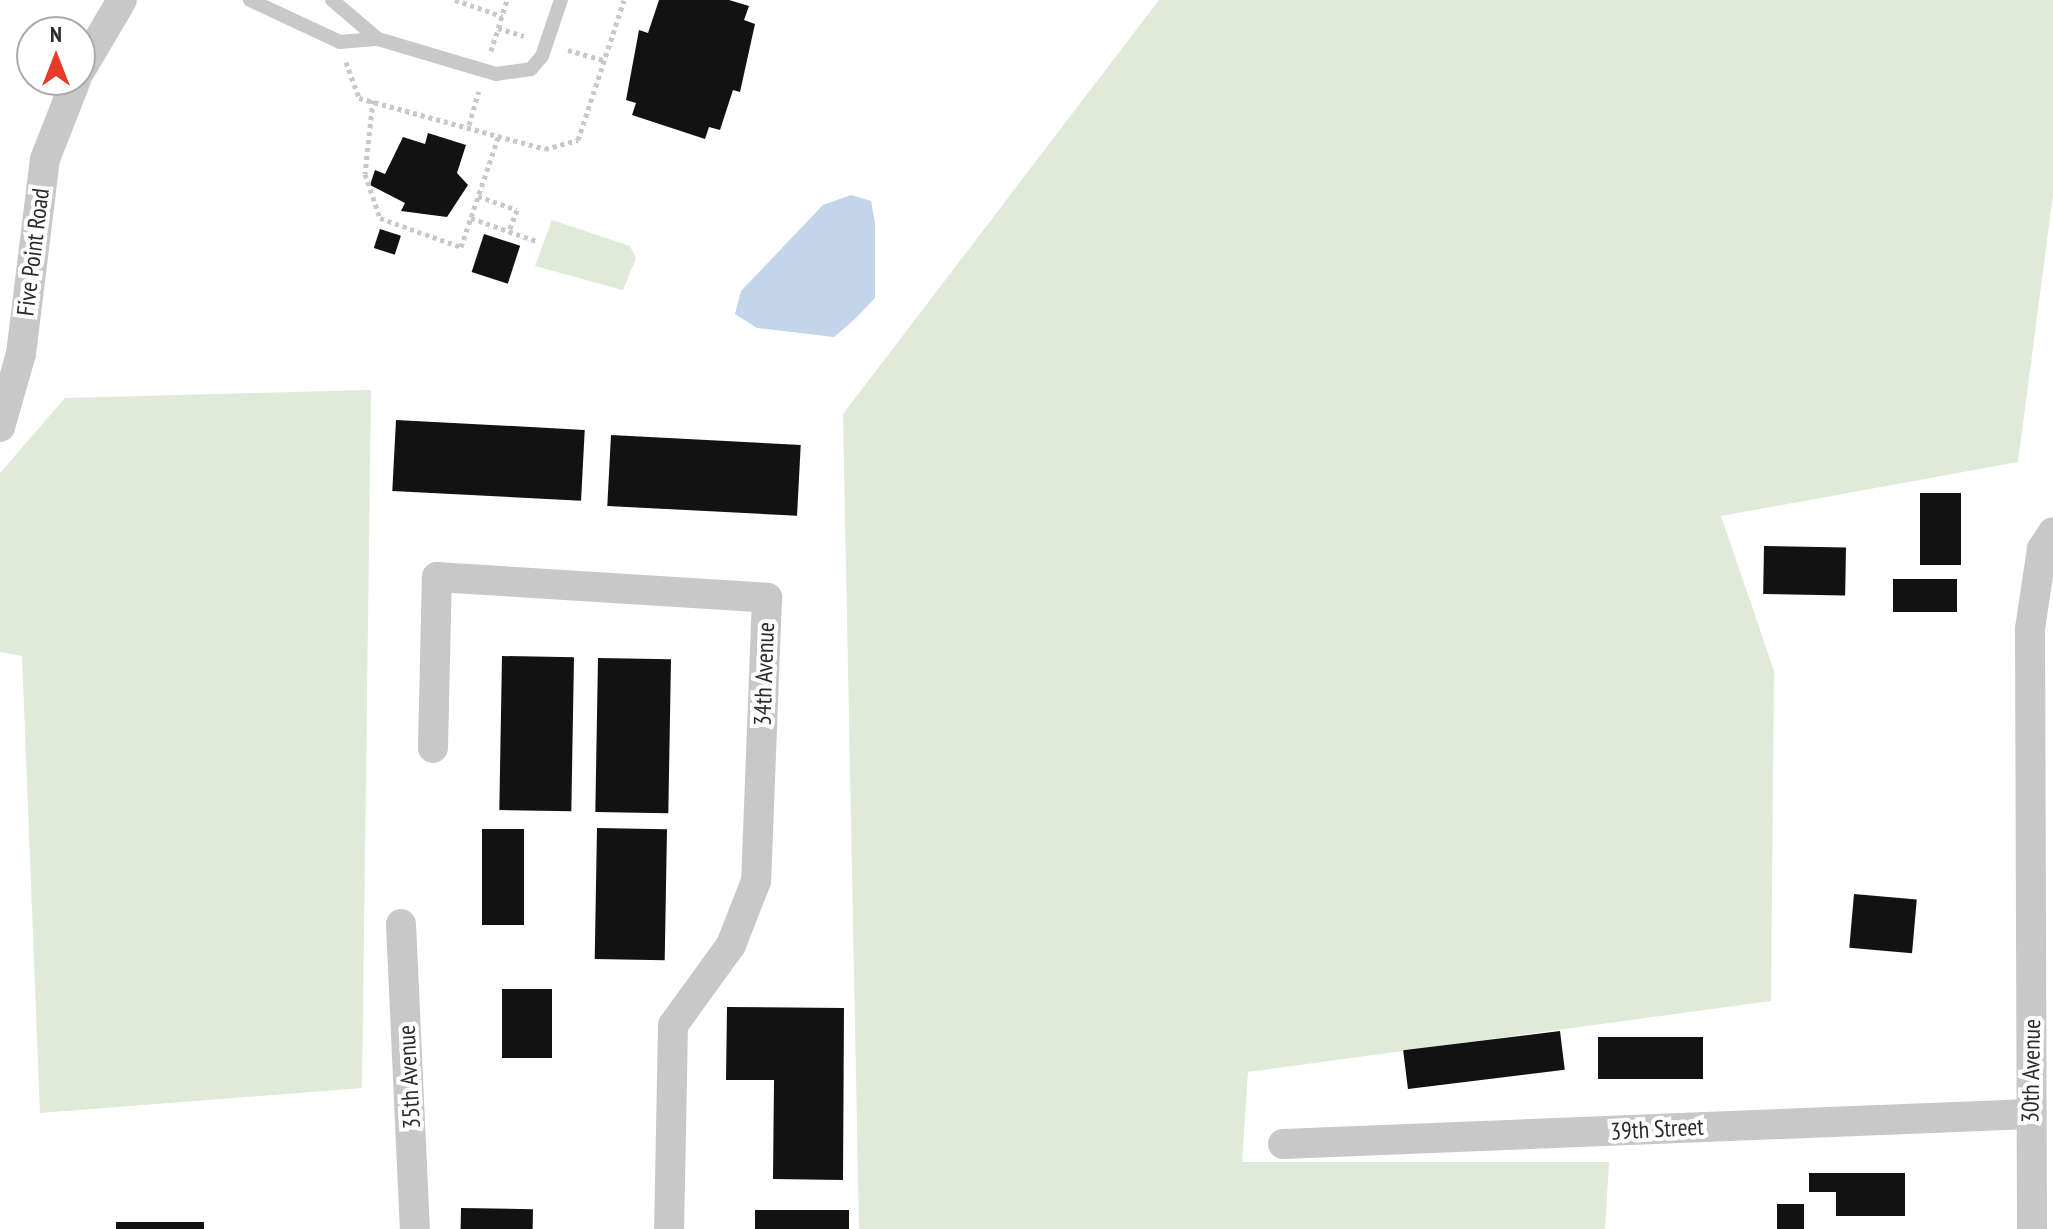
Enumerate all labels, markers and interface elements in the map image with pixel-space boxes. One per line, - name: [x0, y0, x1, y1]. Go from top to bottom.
- north arrow: [16, 16, 96, 96]
- text: N: [50, 20, 62, 48]
- street label: Five Point Road: [11, 187, 55, 317]
- street label: 34th Avenue: [748, 621, 780, 727]
- street label: 30th Avenue: [2016, 1018, 2046, 1124]
- street label: 35th Avenue: [392, 1024, 426, 1130]
- street label: 39th Street: [1610, 1112, 1704, 1146]

